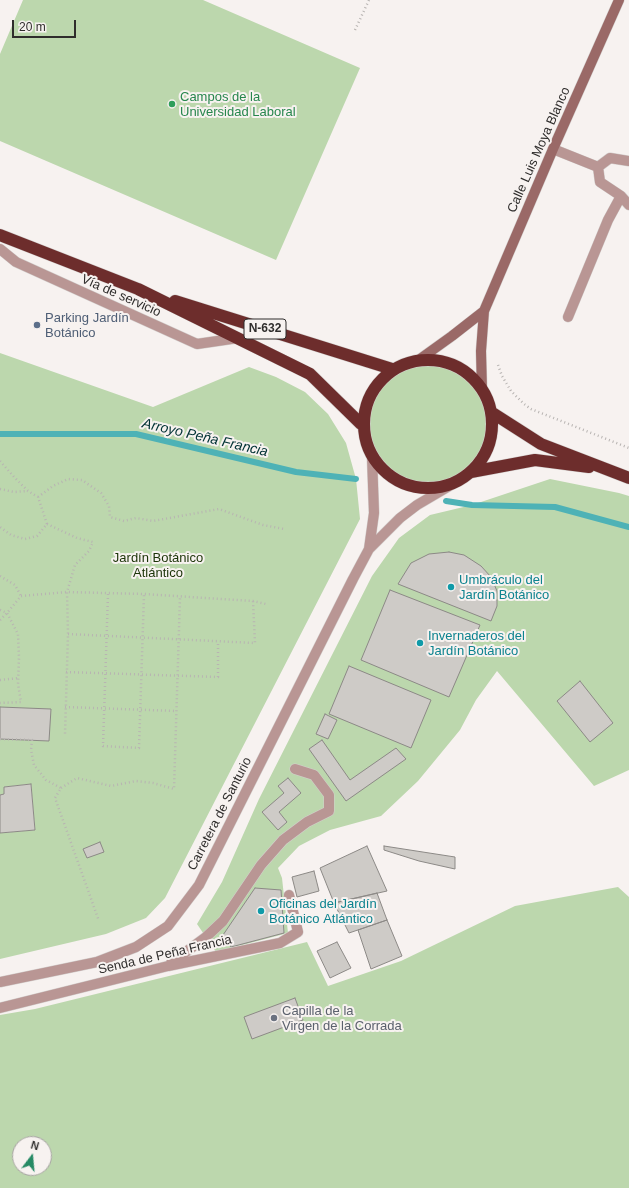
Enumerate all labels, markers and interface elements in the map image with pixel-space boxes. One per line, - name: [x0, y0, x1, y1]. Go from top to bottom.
- scale bar: [14, 12, 78, 38]
- text: 20 m: [19, 20, 46, 34]
- street label: Calle Luis Moya Blanco: [504, 85, 574, 215]
- place label: Campos de la Universidad Laboral: [180, 89, 296, 120]
- marker: Campos de la Universidad Laboral: [167, 99, 177, 109]
- street label: Vía de servicio: [79, 272, 163, 320]
- place label: Parking Jardín Botánico: [45, 310, 129, 341]
- road number: N-632: [244, 319, 286, 339]
- marker: Parking Jardín Botánico: [32, 320, 42, 330]
- water label: Arroyo Peña Francia: [141, 415, 269, 461]
- park label: Jardín Botánico Atlántico: [113, 550, 203, 581]
- place label: Umbráculo del Jardín Botánico: [459, 572, 549, 603]
- marker: Umbráculo del Jardín Botánico: [446, 582, 456, 592]
- place label: Invernaderos del Jardín Botánico: [428, 628, 525, 659]
- marker: Invernaderos del Jardín Botánico: [415, 638, 425, 648]
- street label: Carretera de Santurio: [185, 755, 255, 873]
- place label: Oficinas del Jardín Botánico Atlántico: [269, 896, 377, 927]
- marker: Oficinas del Jardín Botánico Atlántico: [256, 906, 266, 916]
- street label: Senda de Peña Francia: [97, 932, 233, 978]
- place label: Capilla de la Virgen de la Corrada: [282, 1003, 402, 1034]
- marker: Capilla de la Virgen de la Corrada: [269, 1013, 279, 1023]
- north arrow: [12, 1136, 52, 1176]
- text: N: [30, 1139, 41, 1152]

